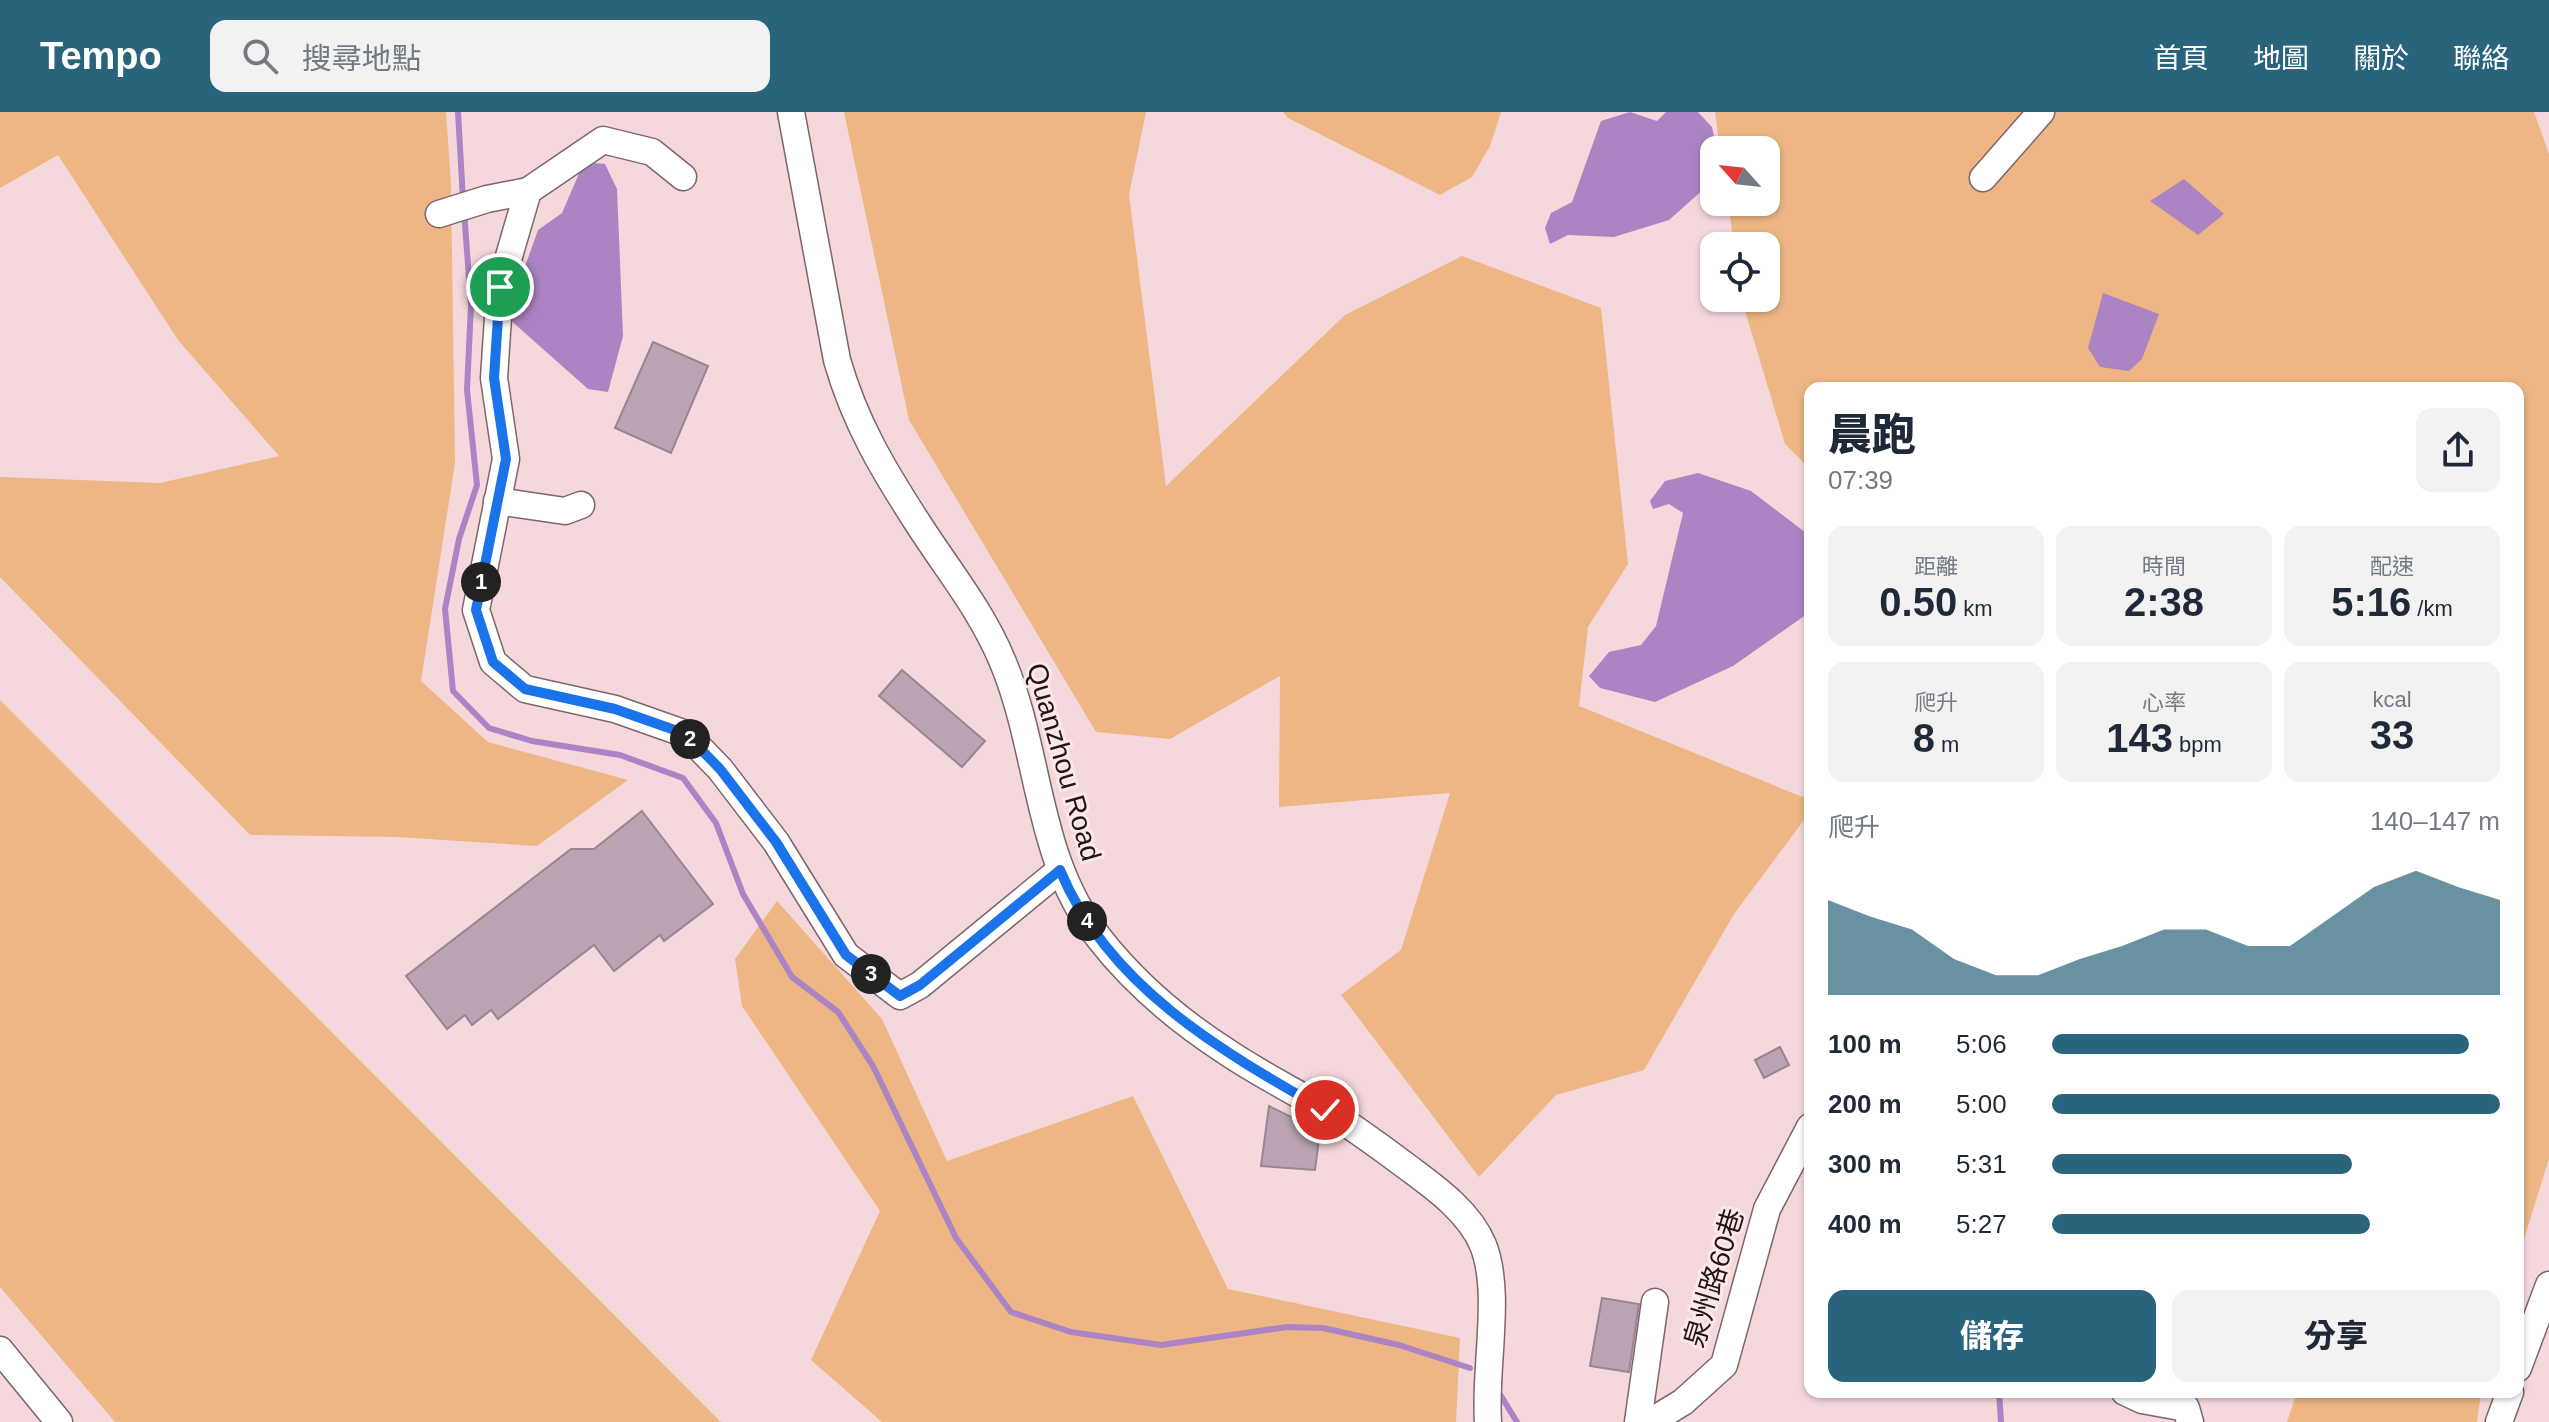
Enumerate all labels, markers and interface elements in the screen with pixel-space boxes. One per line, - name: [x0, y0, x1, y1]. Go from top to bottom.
- search box: [210, 20, 770, 92]
- icon: search: [238, 34, 282, 78]
- text: Tempo: [40, 35, 162, 77]
- text: 搜尋地點: [302, 42, 422, 75]
- text: 首頁: [2153, 43, 2209, 74]
- text: 地圖: [2253, 43, 2309, 74]
- text: 關於: [2353, 43, 2409, 74]
- text: 聯絡: [2453, 43, 2509, 74]
- north arrow: [1700, 136, 1780, 216]
- map controls: [1700, 136, 1780, 312]
- button: locate: [1700, 232, 1780, 312]
- pin: [466, 253, 534, 321]
- icon: arrive: [478, 265, 522, 309]
- button: share: [2416, 408, 2500, 492]
- text: 晨跑: [1828, 410, 1916, 459]
- text: 07:39: [1828, 465, 1893, 495]
- text: 距離: [1914, 554, 1958, 579]
- text: 時間: [2142, 554, 2186, 579]
- text: 配速: [2370, 554, 2414, 579]
- pin: 1: [461, 562, 501, 602]
- text: 1: [475, 569, 487, 594]
- text: 0.50: [1879, 580, 1957, 624]
- text: 2:38: [2124, 580, 2204, 624]
- text: 5:16: [2331, 580, 2411, 624]
- text: km: [1957, 596, 1993, 621]
- text: /km: [2411, 596, 2453, 621]
- street label: Quanzhou Road: [1021, 660, 1107, 864]
- text: kcal: [2372, 687, 2412, 712]
- text: 爬升: [1914, 690, 1958, 715]
- text: 心率: [2142, 690, 2186, 715]
- text: 33: [2370, 713, 2414, 757]
- text: 8: [1913, 716, 1935, 760]
- text: 143: [2106, 716, 2173, 760]
- pin: 2: [670, 719, 710, 759]
- text: 2: [684, 726, 696, 751]
- text: m: [1935, 732, 1959, 757]
- text: bpm: [2173, 732, 2222, 757]
- text: 140–147 m: [2370, 806, 2500, 836]
- text: 爬升: [1828, 812, 1880, 842]
- pin: 4: [1067, 901, 1107, 941]
- text: 4: [1081, 908, 1093, 933]
- pin: 3: [851, 954, 891, 994]
- text: 3: [865, 961, 877, 986]
- text: 100 m: [1828, 1029, 1902, 1059]
- text: 5:06: [1956, 1029, 2007, 1059]
- pin: [1291, 1076, 1359, 1144]
- icon: check: [1303, 1088, 1347, 1132]
- text: 200 m: [1828, 1089, 1902, 1119]
- text: 5:00: [1956, 1089, 2007, 1119]
- text: 300 m: [1828, 1149, 1902, 1179]
- text: 5:31: [1956, 1149, 2007, 1179]
- street label: 泉州路60巷: [1678, 1205, 1750, 1351]
- text: 400 m: [1828, 1209, 1902, 1239]
- text: 5:27: [1956, 1209, 2007, 1239]
- button: 儲存: [1828, 1290, 2156, 1382]
- button: 分享: [2172, 1290, 2500, 1382]

